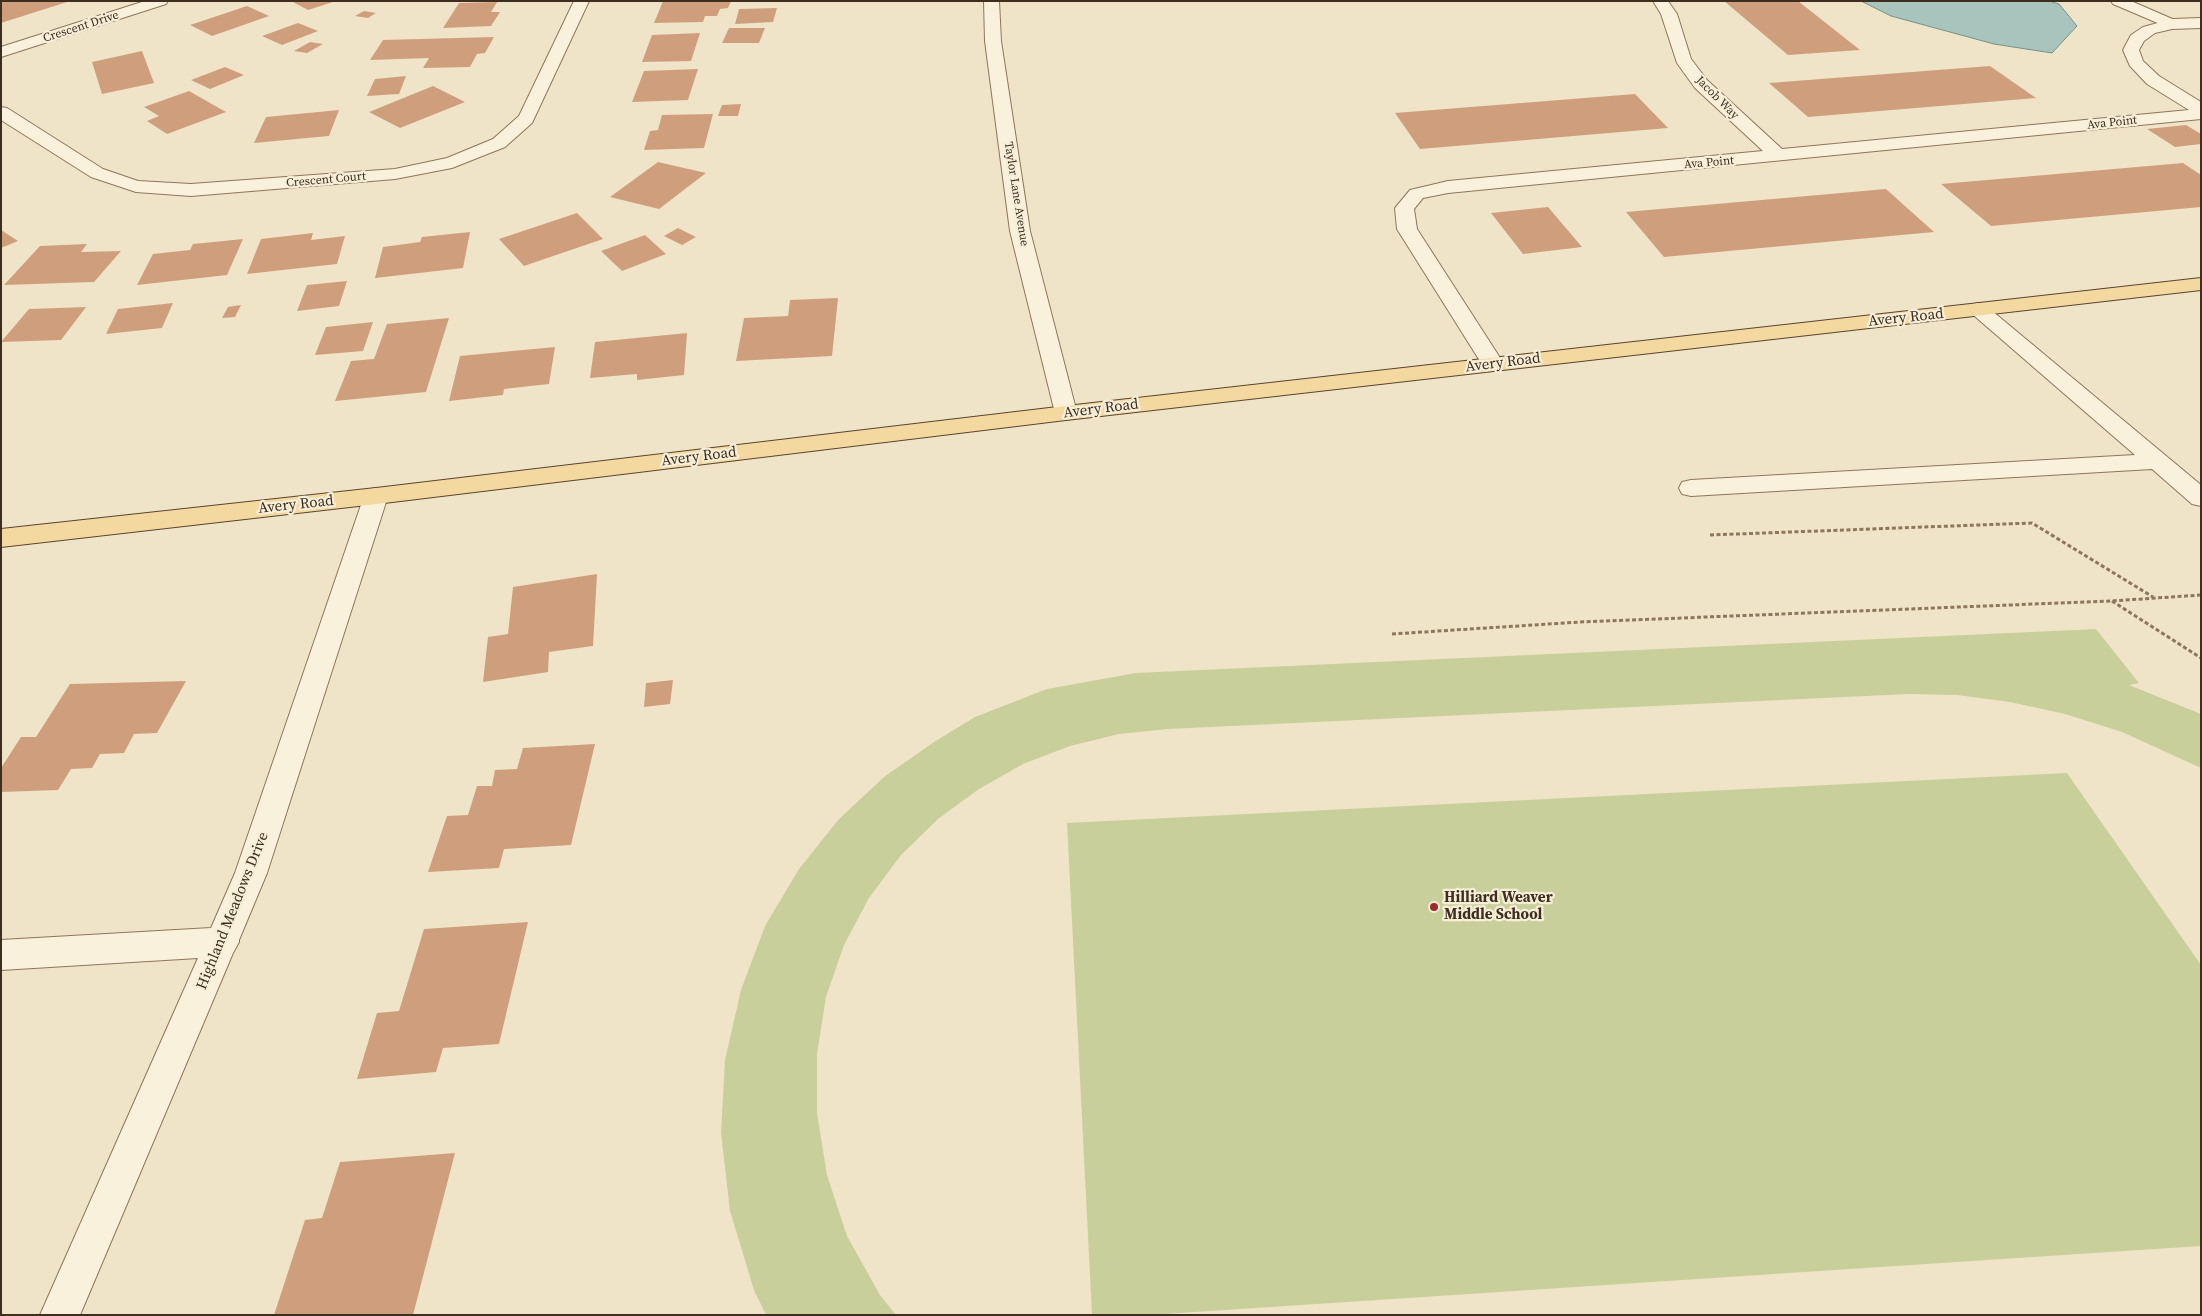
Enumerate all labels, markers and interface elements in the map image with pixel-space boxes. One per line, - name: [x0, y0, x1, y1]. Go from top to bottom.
- street label: Crescent Drive: [41, 8, 121, 46]
- street label: Jacob Way: [1692, 73, 1742, 123]
- street label: Ava Point: [2086, 113, 2138, 133]
- street label: Taylor Lane Avenue: [1001, 141, 1031, 247]
- street label: Ava Point: [1683, 154, 1735, 172]
- street label: Crescent Court: [286, 169, 366, 191]
- street label: Avery Road: [1867, 305, 1945, 331]
- street label: Avery Road: [1464, 349, 1542, 377]
- street label: Avery Road: [1062, 395, 1140, 423]
- street label: Avery Road: [660, 443, 738, 471]
- street label: Avery Road: [257, 492, 335, 518]
- street label: Highland Meadows Drive: [193, 830, 273, 992]
- place label: Hilliard Weaver Middle School: [1444, 889, 1553, 924]
- marker: Hilliard Weaver Middle School: [1428, 901, 1440, 913]

